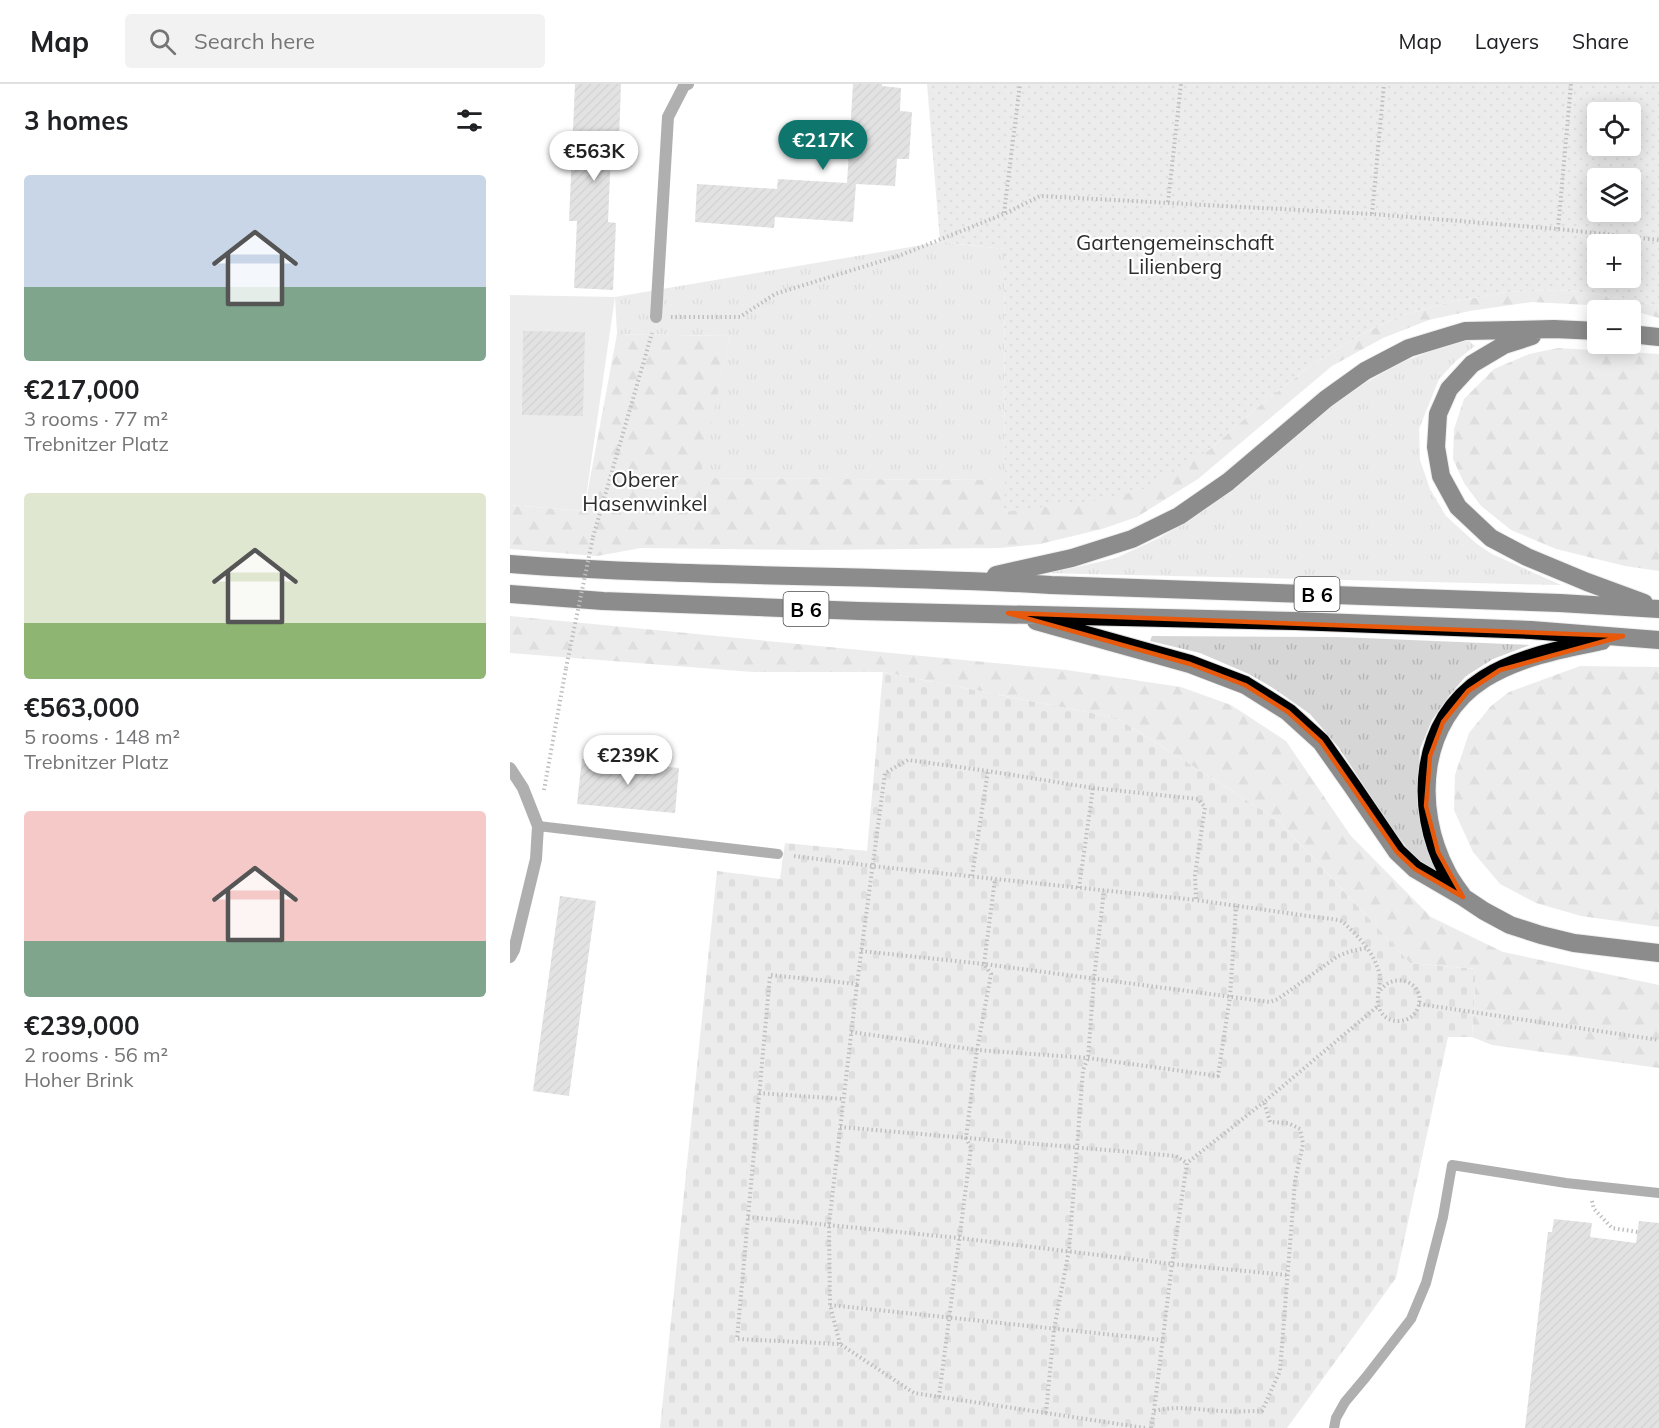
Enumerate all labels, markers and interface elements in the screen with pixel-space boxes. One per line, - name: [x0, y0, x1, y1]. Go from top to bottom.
- search box: [125, 14, 545, 68]
- text: Map: [30, 24, 89, 59]
- icon: search: [146, 25, 179, 58]
- text: Search here: [194, 27, 315, 55]
- text: Map: [1399, 28, 1442, 54]
- text: Layers: [1475, 28, 1539, 54]
- text: Share: [1572, 28, 1629, 54]
- map controls: [1587, 102, 1641, 354]
- button: locate: [1587, 102, 1641, 156]
- text: 3 homes: [24, 104, 128, 137]
- icon: filters: [453, 104, 486, 137]
- pin: €217K: [781, 120, 865, 171]
- text: €217K: [792, 127, 854, 152]
- pin: €563K: [552, 131, 636, 182]
- text: €563K: [563, 138, 625, 163]
- button: layers: [1587, 168, 1641, 222]
- icon: home: [201, 214, 309, 322]
- park label: Gartengemeinschaft Lilienberg: [1076, 229, 1274, 279]
- button: +: [1587, 234, 1641, 288]
- button: −: [1587, 300, 1641, 354]
- text: €217,000: [24, 373, 140, 406]
- text: 3 rooms · 77 m²: [24, 406, 168, 431]
- text: Trebnitzer Platz: [24, 431, 169, 456]
- park label: Oberer Hasenwinkel: [582, 466, 708, 516]
- icon: home: [201, 532, 309, 640]
- road number: B 6: [1294, 577, 1340, 611]
- road number: B 6: [784, 592, 828, 626]
- text: €563,000: [24, 691, 140, 724]
- text: 5 rooms · 148 m²: [24, 724, 180, 749]
- pin: €239K: [586, 735, 670, 786]
- text: €239K: [597, 742, 659, 767]
- text: Trebnitzer Platz: [24, 749, 169, 774]
- icon: home: [201, 850, 309, 958]
- text: €239,000: [24, 1009, 140, 1042]
- text: 2 rooms · 56 m²: [24, 1042, 168, 1067]
- text: Hoher Brink: [24, 1067, 133, 1092]

